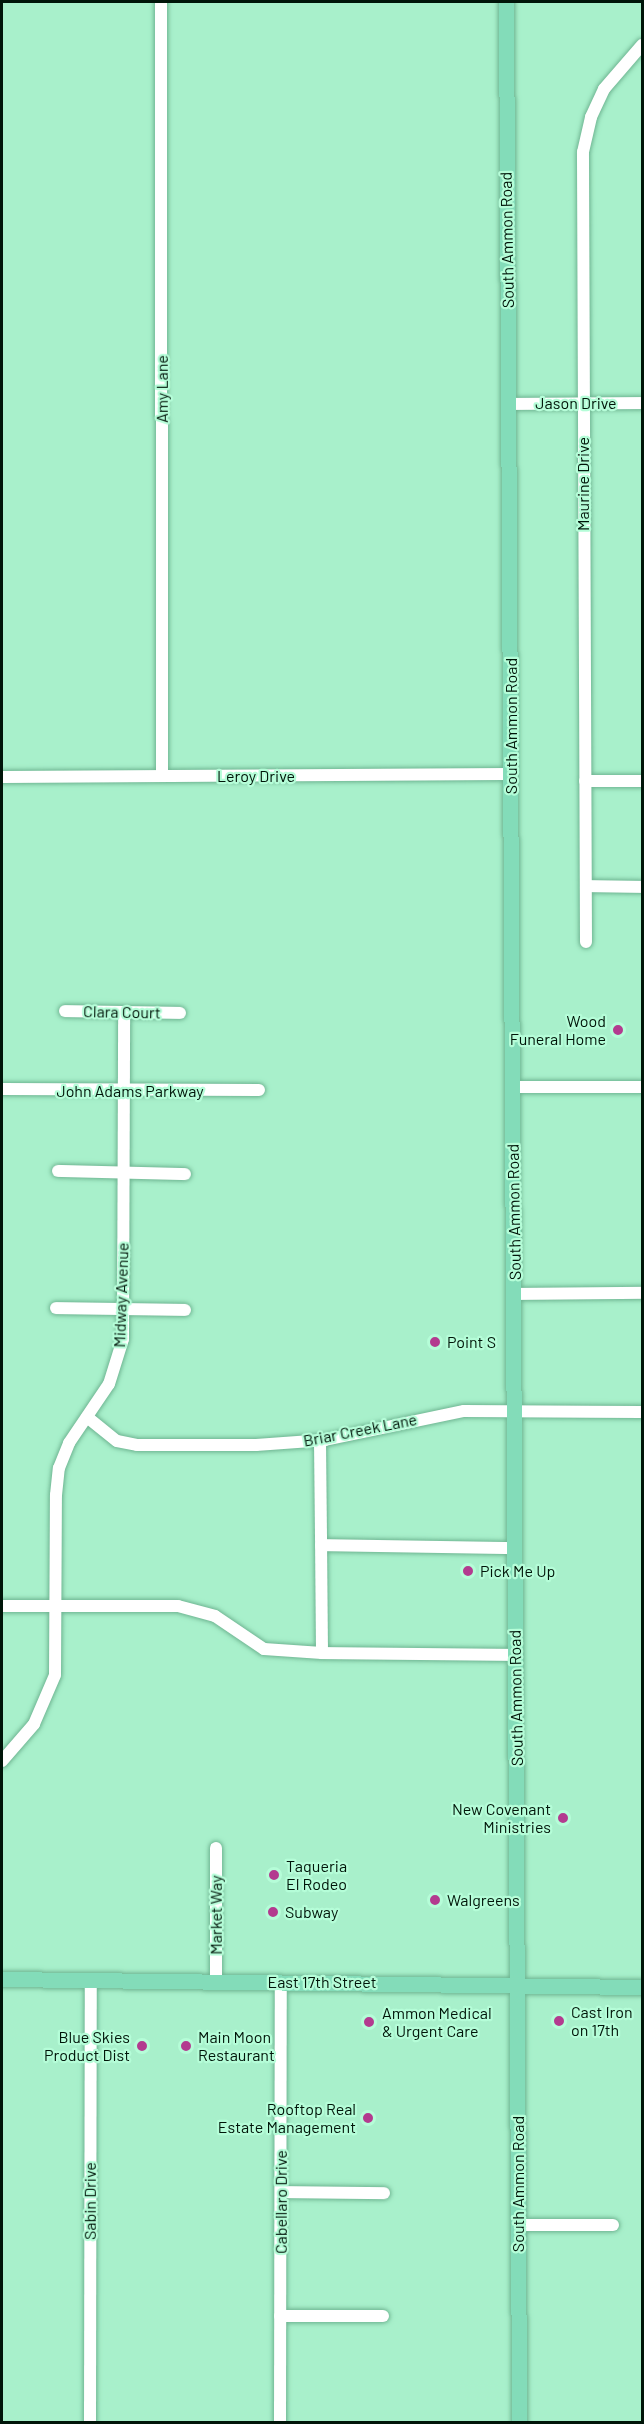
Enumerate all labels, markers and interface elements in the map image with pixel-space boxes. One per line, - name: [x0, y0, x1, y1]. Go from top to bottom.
- street label: South Ammon Road: [496, 172, 518, 308]
- street label: Amy Lane: [152, 355, 172, 423]
- street label: Jason Drive: [535, 393, 617, 413]
- street label: Maurine Drive: [573, 437, 593, 531]
- street label: South Ammon Road: [501, 658, 521, 794]
- street label: Leroy Drive: [217, 766, 295, 786]
- street label: Clara Court: [83, 1002, 161, 1022]
- place label: Wood Funeral Home: [510, 1011, 606, 1049]
- marker: Wood Funeral Home: [611, 1023, 625, 1037]
- street label: John Adams Parkway: [56, 1081, 204, 1101]
- street label: South Ammon Road: [503, 1144, 525, 1280]
- street label: Midway Avenue: [110, 1242, 132, 1348]
- place label: Point S: [447, 1332, 496, 1352]
- marker: Point S: [428, 1335, 442, 1349]
- street label: Briar Creek Lane: [302, 1410, 418, 1450]
- place label: Pick Me Up: [480, 1561, 555, 1581]
- marker: Pick Me Up: [461, 1564, 475, 1578]
- street label: South Ammon Road: [505, 1630, 527, 1766]
- place label: New Covenant Ministries: [452, 1799, 551, 1837]
- marker: New Covenant Ministries: [556, 1811, 570, 1825]
- place label: Taqueria El Rodeo: [286, 1856, 347, 1894]
- marker: Taqueria El Rodeo: [267, 1868, 281, 1882]
- street label: Market Way: [206, 1875, 226, 1955]
- place label: Walgreens: [447, 1890, 520, 1910]
- marker: Walgreens: [428, 1893, 442, 1907]
- place label: Subway: [285, 1902, 338, 1922]
- marker: Subway: [266, 1905, 280, 1919]
- street label: East 17th Street: [267, 1972, 377, 1992]
- place label: Cast Iron on 17th: [571, 2002, 633, 2040]
- place label: Ammon Medical & Urgent Care: [382, 2003, 492, 2041]
- marker: Ammon Medical & Urgent Care: [360, 2013, 378, 2031]
- marker: Cast Iron on 17th: [552, 2014, 566, 2028]
- place label: Blue Skies Product Dist: [44, 2027, 130, 2065]
- place label: Main Moon Restaurant: [198, 2027, 275, 2065]
- marker: Blue Skies Product Dist: [135, 2039, 149, 2053]
- marker: Main Moon Restaurant: [179, 2039, 193, 2053]
- place label: Rooftop Real Estate Management: [218, 2099, 356, 2137]
- marker: Rooftop Real Estate Management: [361, 2111, 375, 2125]
- street label: South Ammon Road: [508, 2116, 528, 2252]
- street label: Cabellaro Drive: [271, 2150, 291, 2254]
- street label: Sabin Drive: [80, 2162, 100, 2240]

